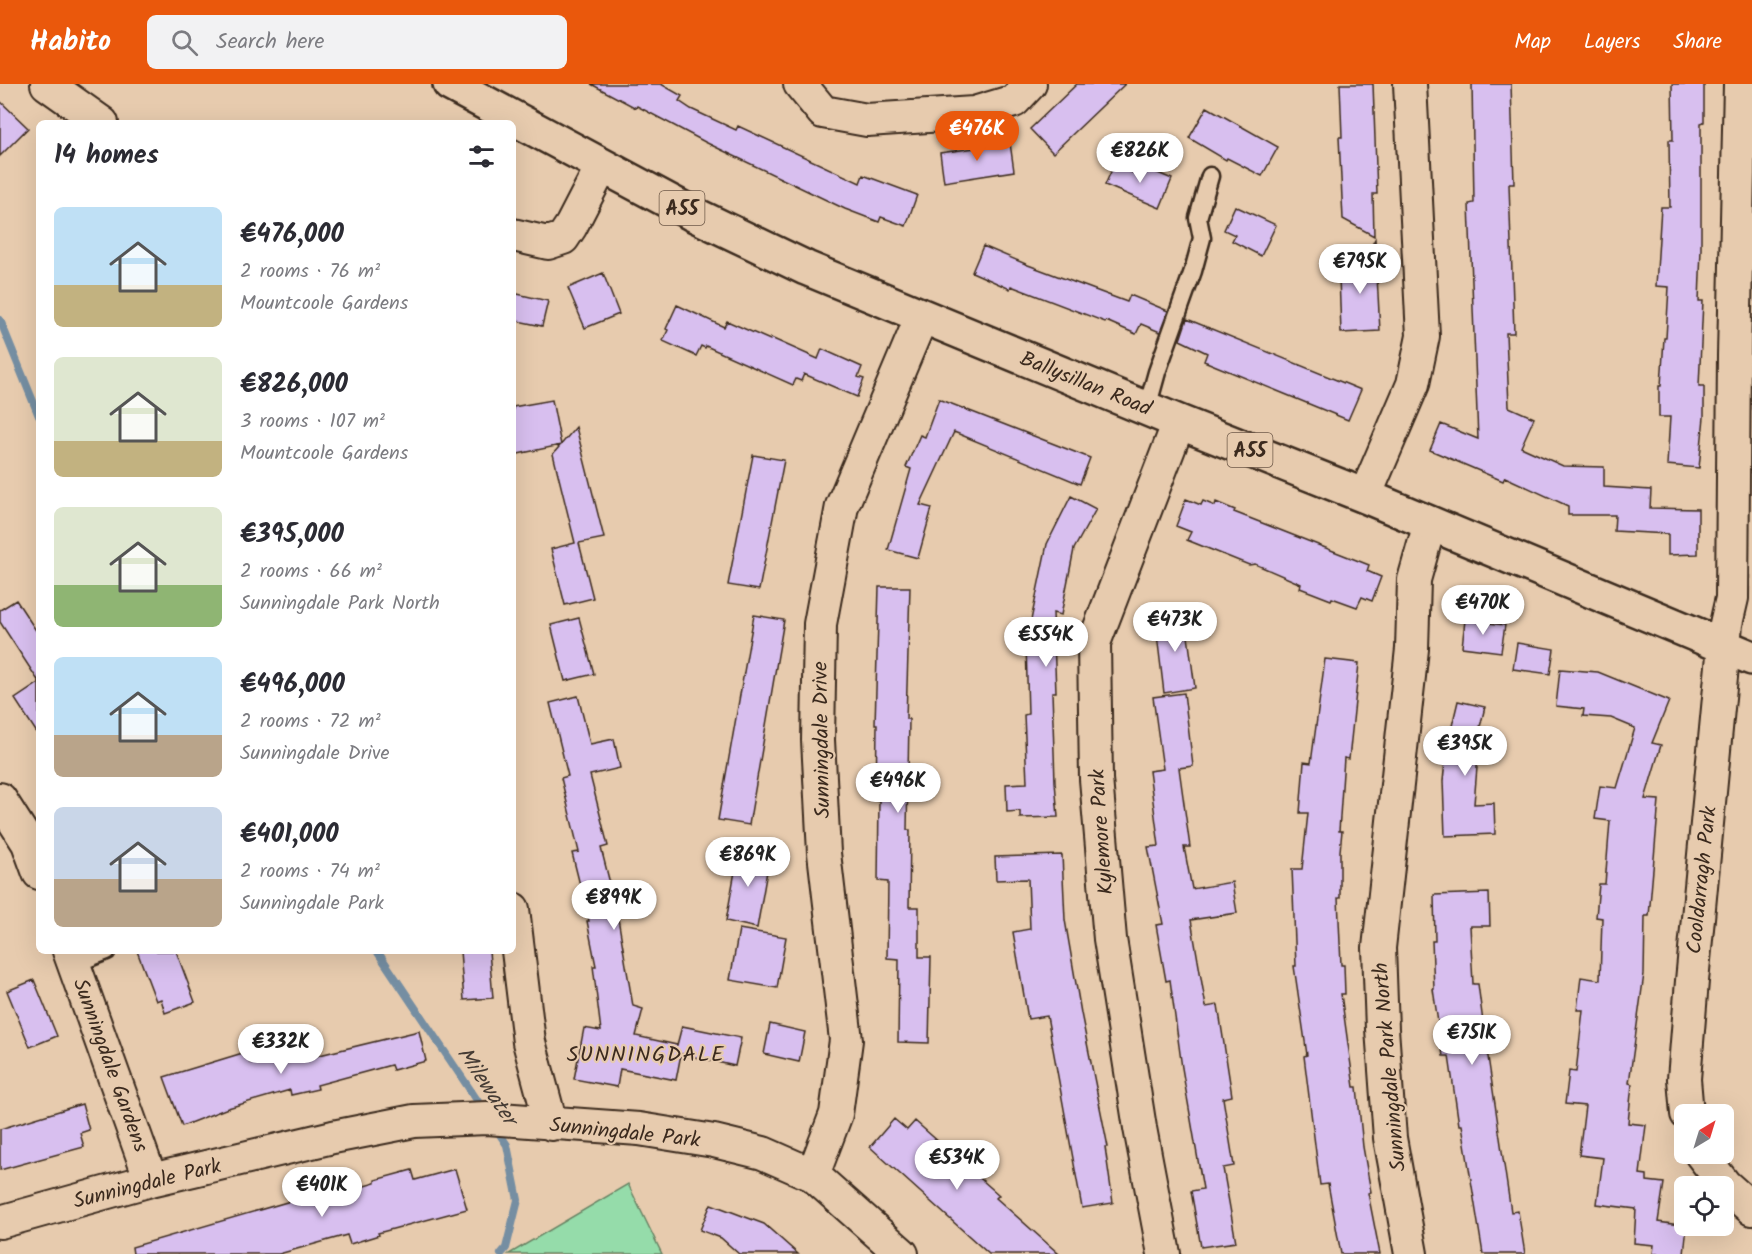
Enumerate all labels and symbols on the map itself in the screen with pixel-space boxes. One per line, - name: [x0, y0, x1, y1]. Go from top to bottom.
- pin: €476K: [935, 111, 1019, 162]
- pin: €826K: [1098, 133, 1182, 184]
- road number: A55: [660, 191, 704, 225]
- pin: €795K: [1318, 244, 1402, 295]
- street label: Ballysillan Road: [1015, 343, 1157, 426]
- road number: A55: [1228, 433, 1272, 467]
- pin: €470K: [1441, 585, 1525, 636]
- pin: €473K: [1133, 602, 1217, 653]
- pin: €554K: [1004, 617, 1088, 668]
- street label: Sunningdale Drive: [805, 661, 840, 819]
- pin: €395K: [1423, 726, 1507, 777]
- pin: €496K: [856, 763, 940, 814]
- street label: Kylemore Park: [1082, 768, 1123, 896]
- street label: Cooldarragh Park: [1678, 804, 1727, 956]
- pin: €869K: [706, 837, 790, 888]
- pin: €899K: [572, 880, 656, 931]
- street label: Sunningdale Park North: [1365, 961, 1416, 1173]
- street label: Sunningdale Gardens: [63, 974, 156, 1157]
- pin: €751K: [1430, 1015, 1514, 1066]
- pin: €332K: [239, 1024, 323, 1075]
- district label: SUNNINGDALE: [567, 1038, 725, 1073]
- water label: Milewater: [447, 1040, 528, 1137]
- north arrow: [1674, 1104, 1734, 1164]
- street label: Sunningdale Park: [548, 1109, 702, 1158]
- pin: €534K: [915, 1140, 999, 1191]
- street label: Sunningdale Park: [70, 1150, 225, 1219]
- pin: €401K: [280, 1167, 364, 1218]

